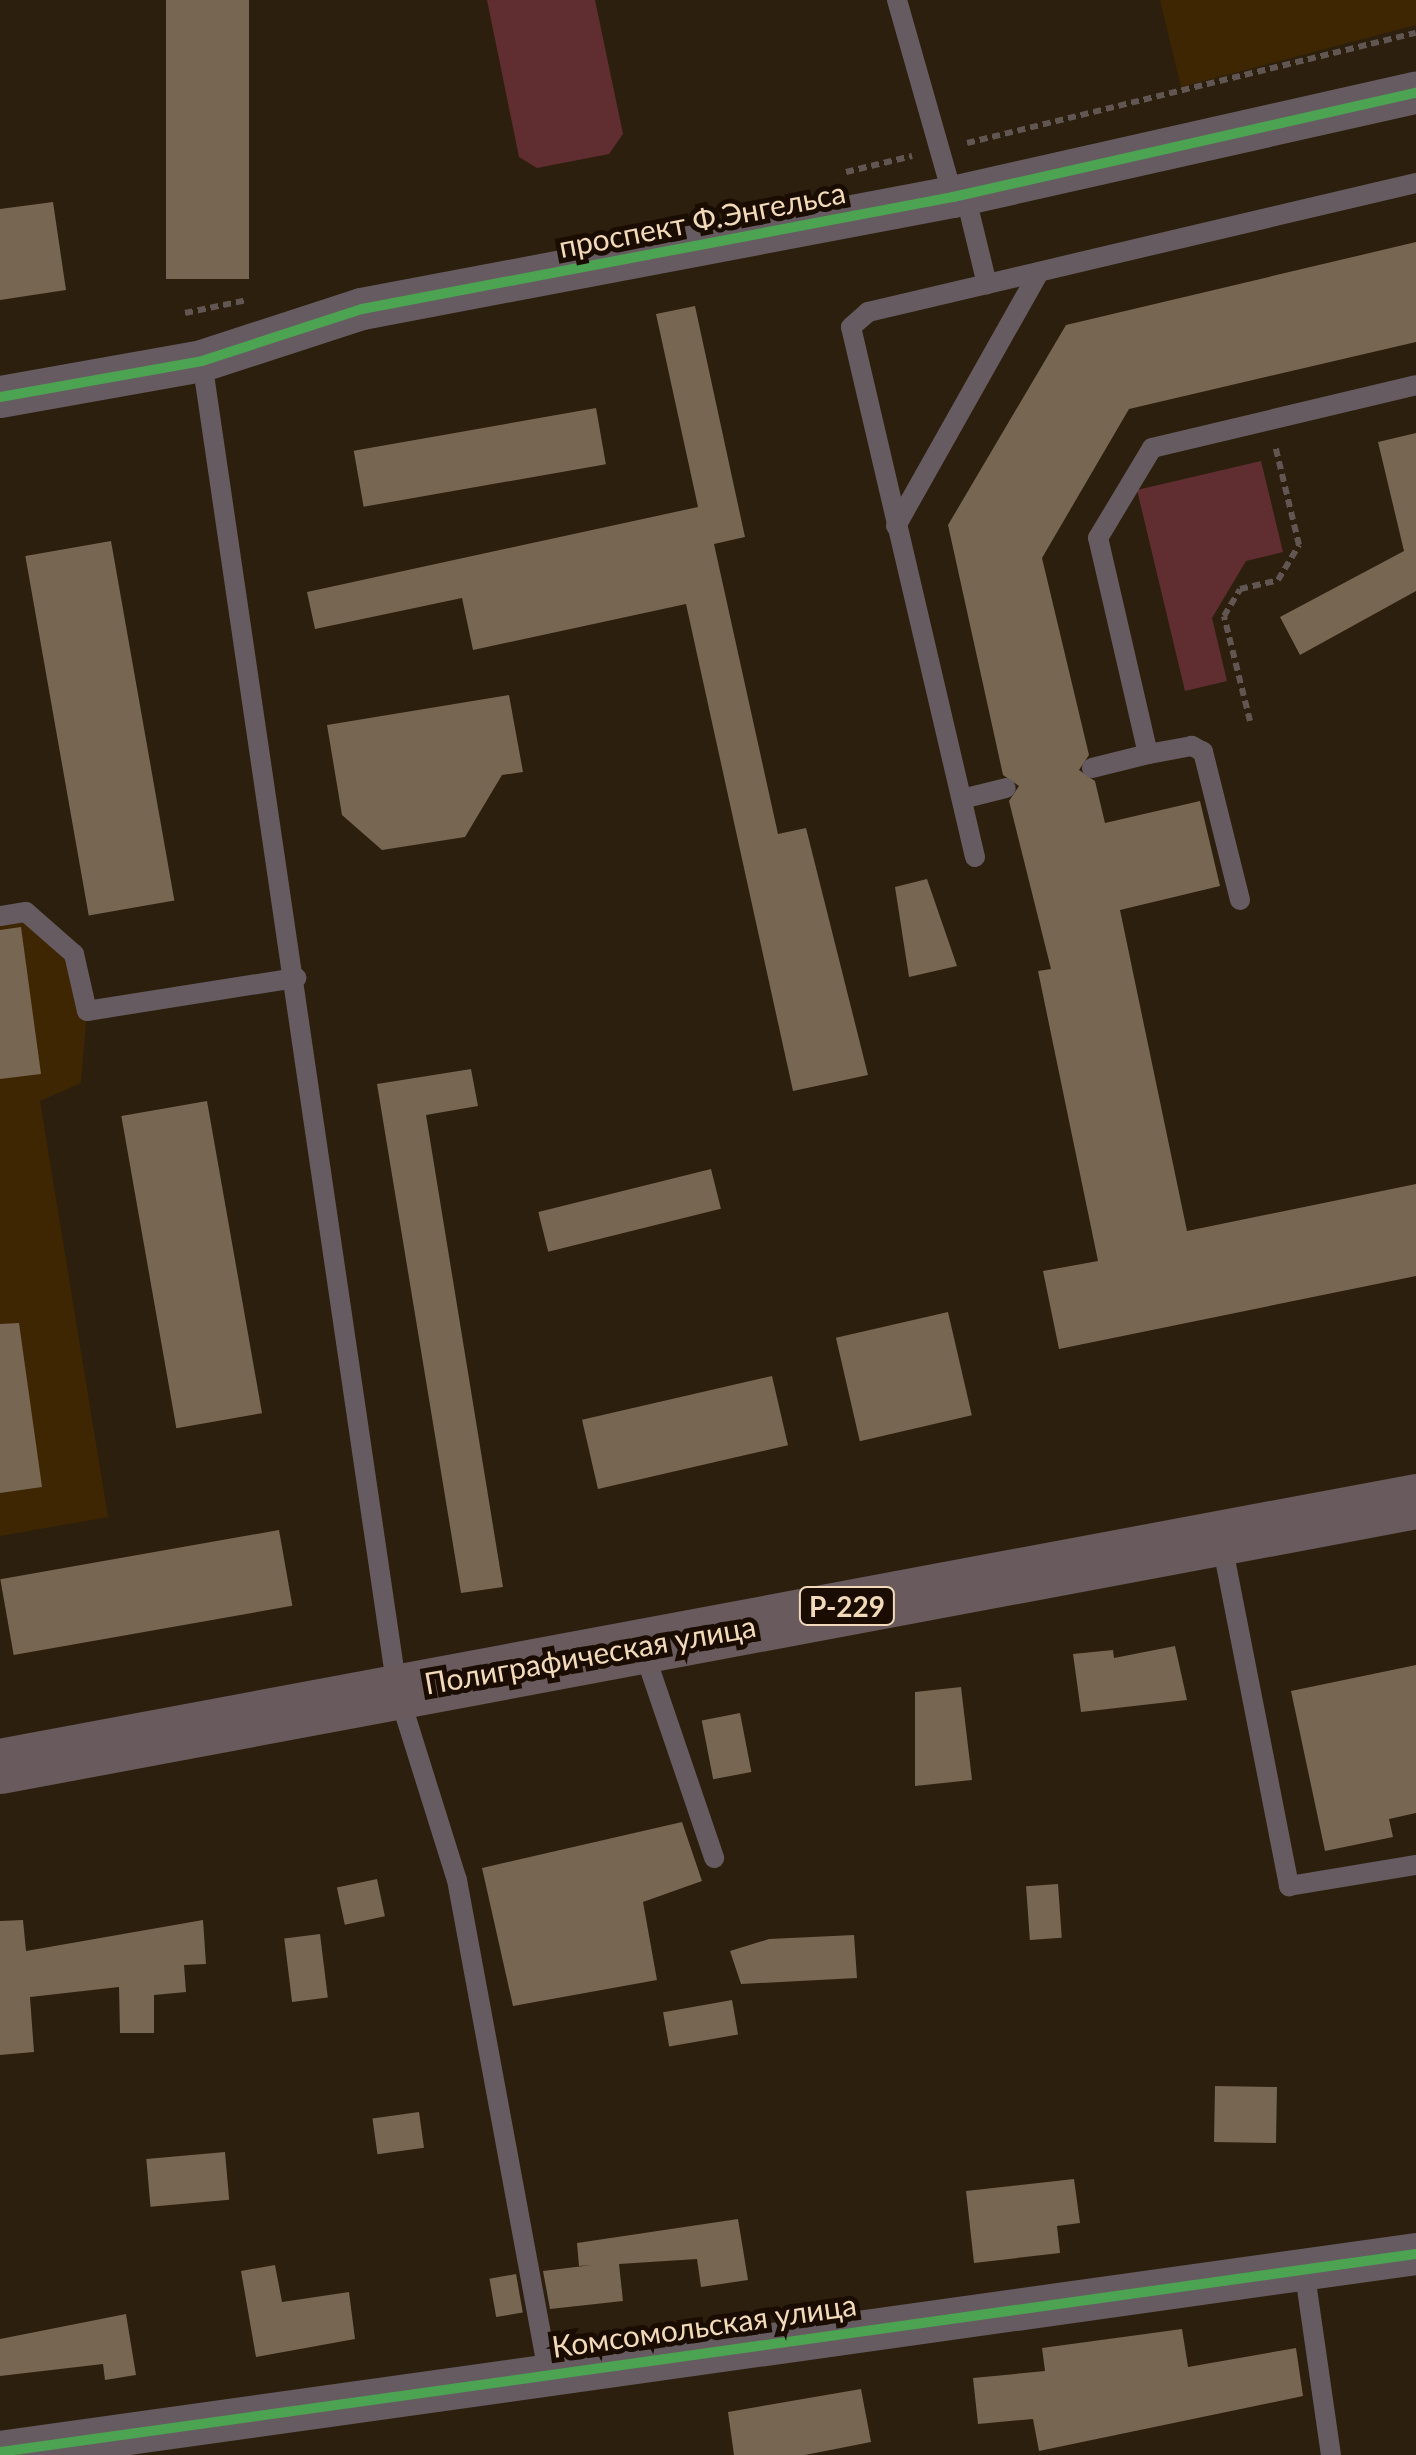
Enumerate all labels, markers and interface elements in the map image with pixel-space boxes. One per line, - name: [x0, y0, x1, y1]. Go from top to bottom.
- street label: проспект Ф.Энгельса: [556, 174, 848, 264]
- road number: Р-229: [797, 1583, 897, 1629]
- street label: Полиграфическая улица: [421, 1607, 759, 1701]
- street label: Комсомольская улица: [549, 2286, 859, 2364]

